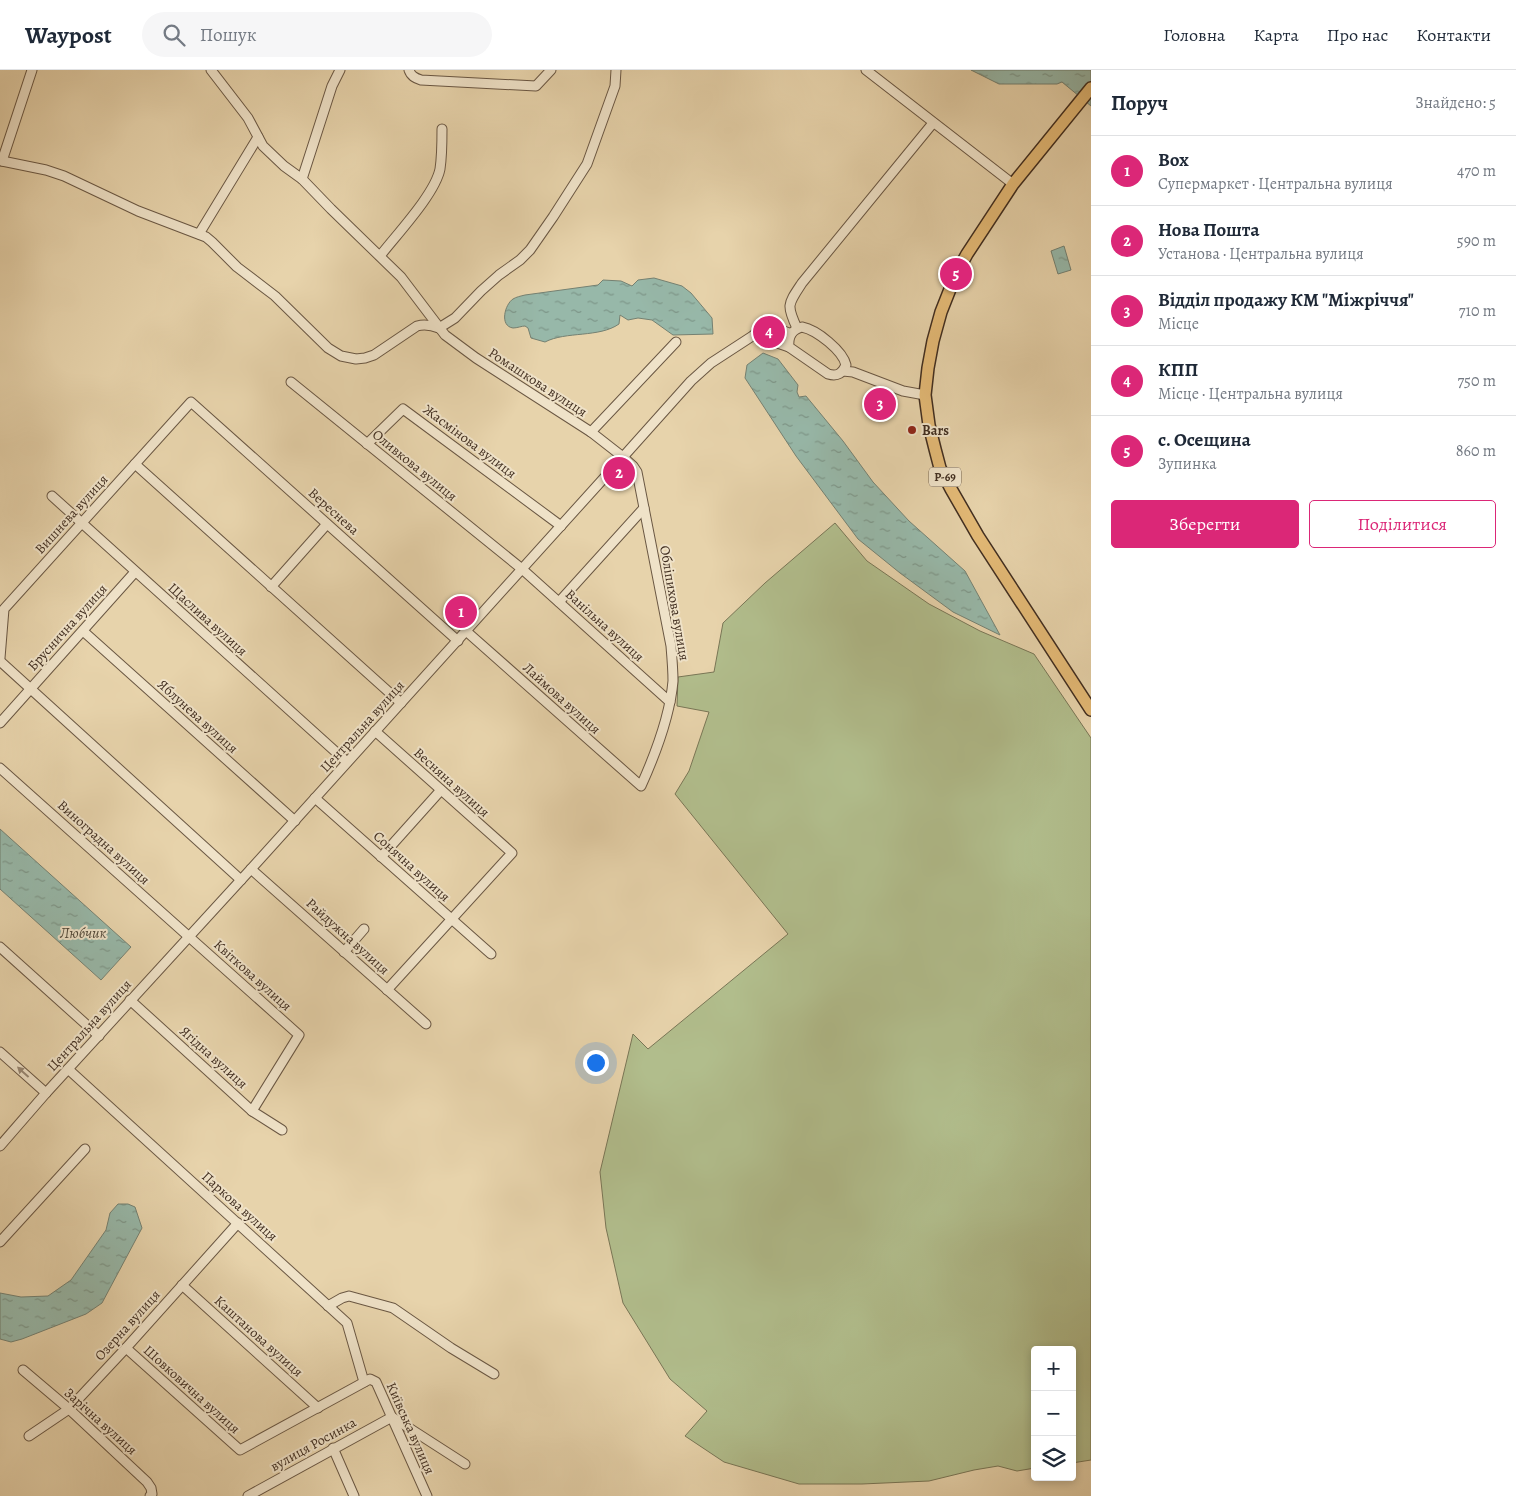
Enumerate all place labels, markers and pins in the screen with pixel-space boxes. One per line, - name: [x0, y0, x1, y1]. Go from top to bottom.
- pin: 5: [940, 255, 972, 293]
- pin: 4: [753, 313, 785, 351]
- pin: 3: [864, 385, 896, 423]
- place label: Bars: [922, 421, 949, 440]
- marker: Bars: [906, 424, 918, 436]
- pin: 2: [603, 454, 635, 492]
- pin: 1: [445, 593, 477, 631]

